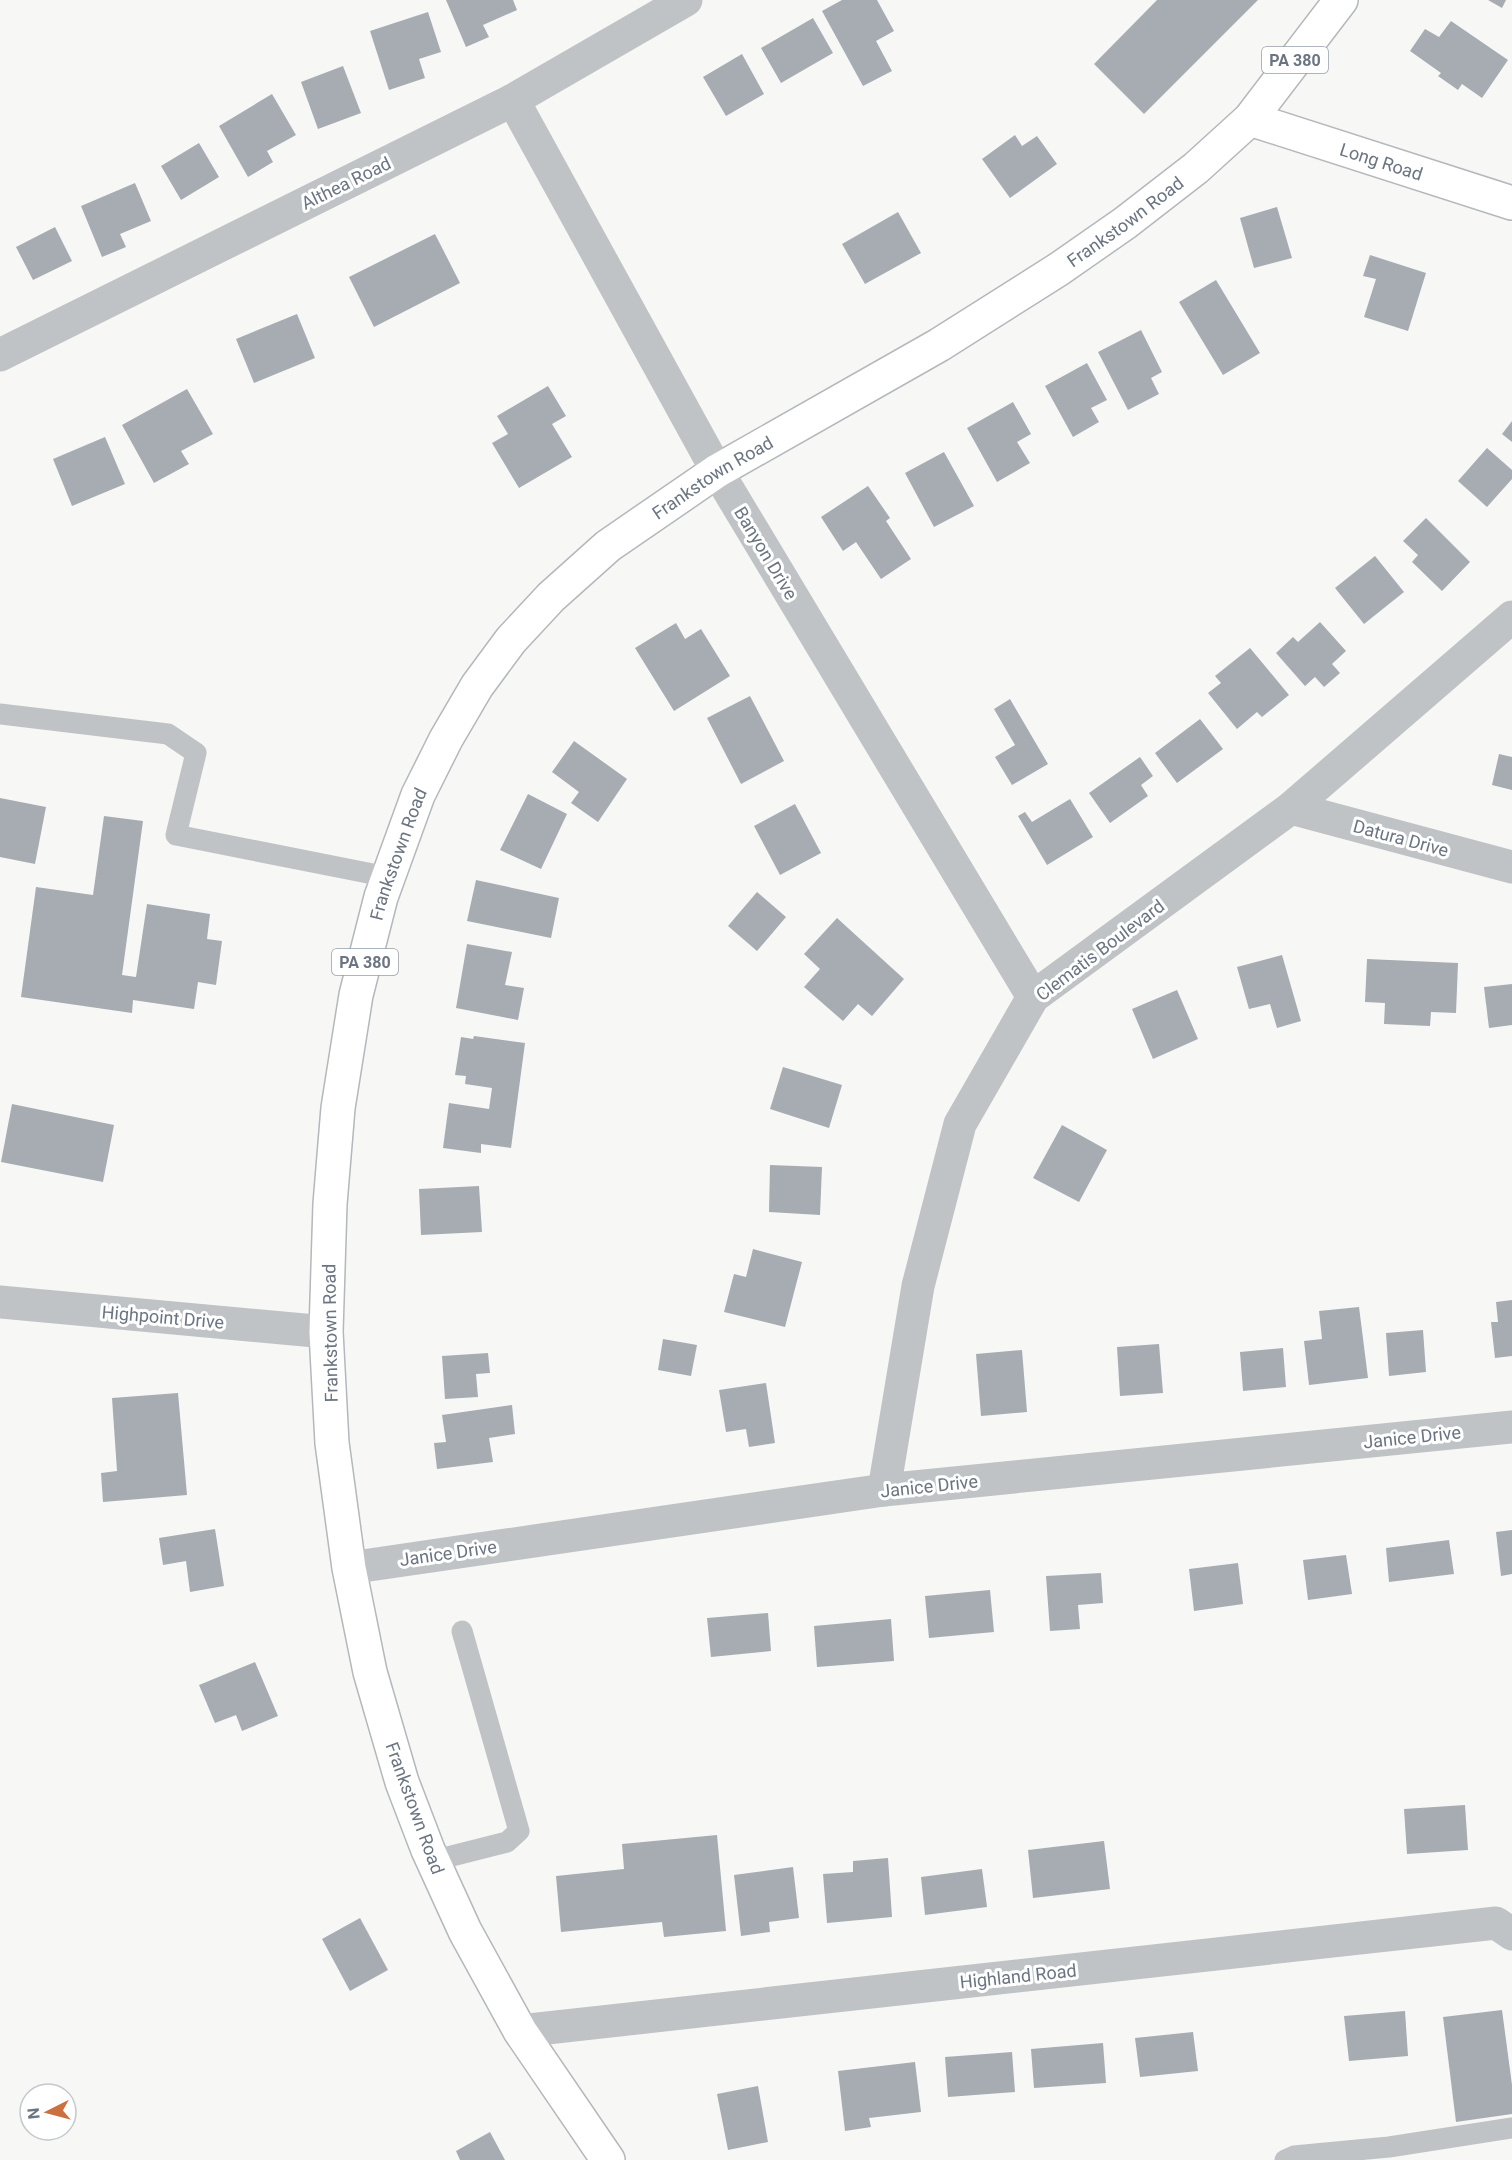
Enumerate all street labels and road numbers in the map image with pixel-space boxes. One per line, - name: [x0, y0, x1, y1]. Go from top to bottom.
- road number: PA 380: [1262, 47, 1328, 73]
- street label: Long Road: [1337, 138, 1425, 184]
- street label: Althea Road: [298, 152, 394, 214]
- street label: Frankstown Road: [1063, 172, 1187, 271]
- street label: Frankstown Road: [648, 431, 776, 523]
- street label: Banyon Drive: [730, 503, 802, 603]
- street label: Frankstown Road: [365, 784, 430, 922]
- street label: Datura Drive: [1351, 815, 1451, 861]
- street label: Clematis Boulevard: [1032, 895, 1168, 1005]
- road number: PA 380: [332, 949, 398, 975]
- street label: Frankstown Road: [318, 1263, 342, 1403]
- street label: Highpoint Drive: [101, 1301, 225, 1333]
- street label: Janice Drive: [1362, 1421, 1462, 1453]
- street label: Janice Drive: [879, 1470, 979, 1502]
- street label: Janice Drive: [398, 1536, 498, 1570]
- street label: Frankstown Road: [381, 1739, 449, 1877]
- street label: Highland Road: [959, 1959, 1077, 1993]

